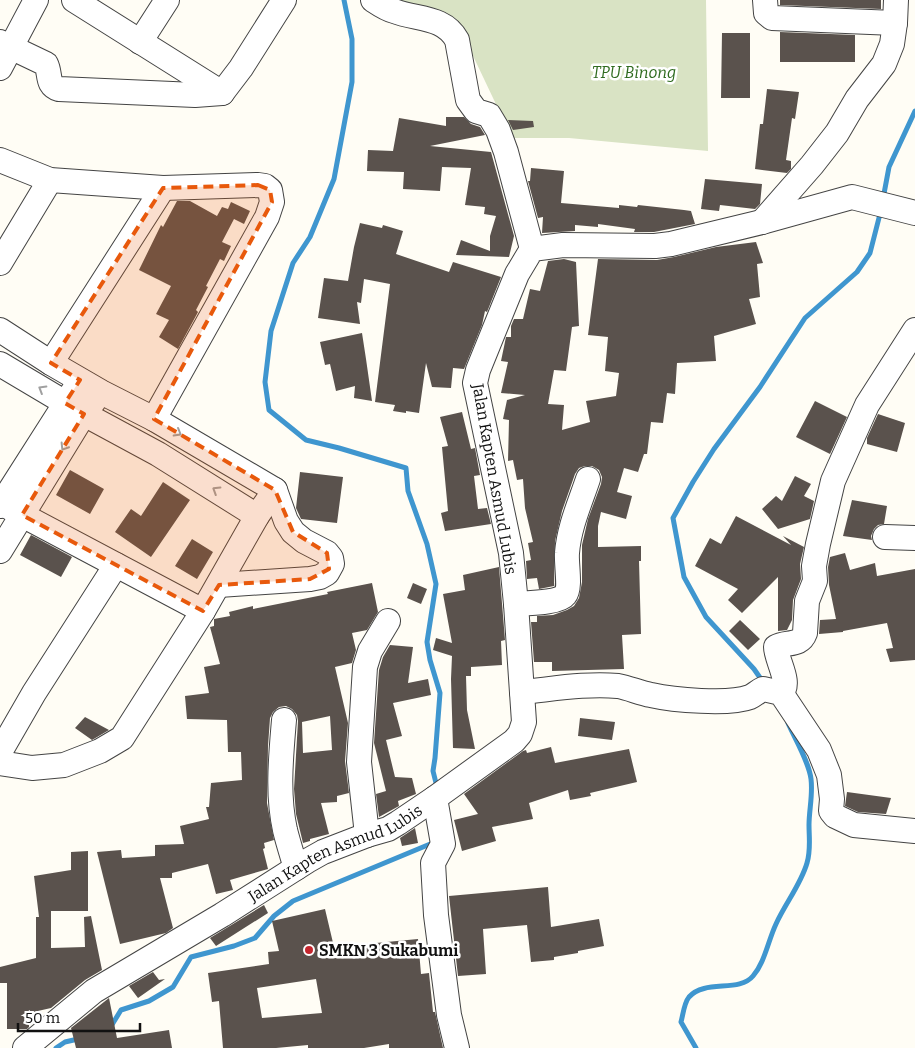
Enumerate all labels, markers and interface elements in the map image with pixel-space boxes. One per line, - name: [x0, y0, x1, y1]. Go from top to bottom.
- park label: TPU Binong: [592, 63, 676, 82]
- street label: Jalan Kapten Asmud Lubis: [468, 381, 521, 576]
- one-way arrow: [39, 386, 48, 396]
- one-way arrow: [173, 427, 182, 437]
- one-way arrow: [61, 441, 70, 450]
- one-way arrow: [212, 487, 221, 497]
- street label: Jalan Kapten Asmud Lubis: [244, 801, 426, 906]
- place label: SMKN 3 Sukabumi: [319, 941, 458, 960]
- marker: SMKN 3 Sukabumi: [303, 944, 315, 956]
- scale bar: [18, 1000, 140, 1032]
- text: 50 m: [25, 1009, 61, 1027]

